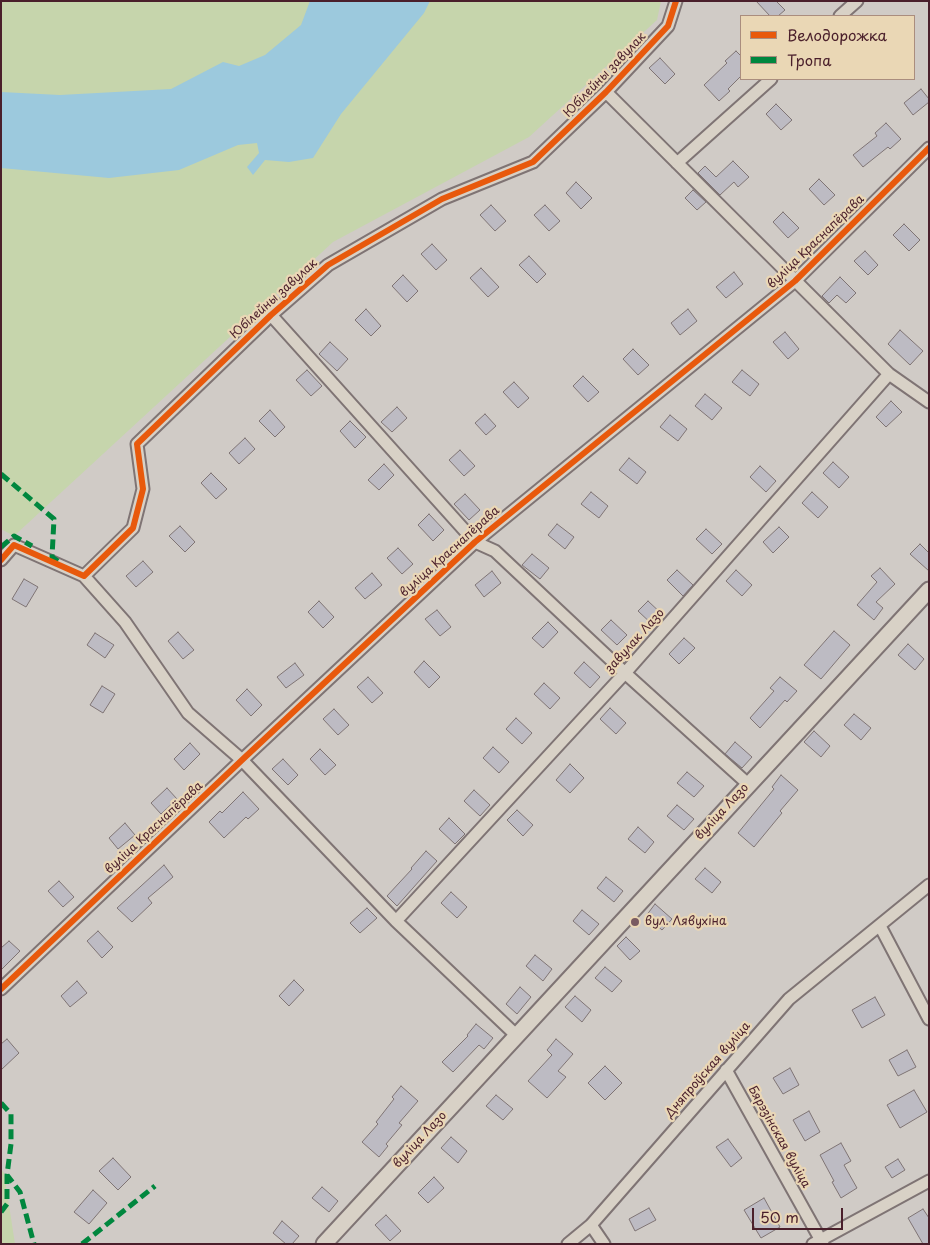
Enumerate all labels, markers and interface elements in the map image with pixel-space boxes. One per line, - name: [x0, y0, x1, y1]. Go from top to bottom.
- legend: [740, 15, 915, 80]
- text: Велодорожка: [787, 23, 887, 46]
- street label: Юбілейны завулак: [561, 30, 649, 120]
- text: Тропа: [787, 48, 832, 71]
- street label: вуліца Краснапёрава: [765, 192, 867, 292]
- street label: Юбілейны завулак: [228, 256, 320, 342]
- street label: вуліца Краснапёрава: [397, 504, 503, 600]
- street label: завулак Лазо: [603, 606, 667, 676]
- street label: вуліца Краснапёрава: [102, 779, 206, 877]
- street label: вуліца Лазо: [692, 781, 752, 843]
- place label: вул. Лявухіна: [645, 915, 726, 929]
- marker: вул. Лявухіна: [629, 916, 641, 928]
- street label: Дняпроўская вуліца: [662, 1019, 754, 1121]
- street label: Бярэзінская вуліца: [745, 1083, 813, 1191]
- street label: вуліца Лазо: [390, 1109, 450, 1171]
- scale bar: [755, 1198, 846, 1230]
- text: 50 m: [760, 1205, 799, 1228]

